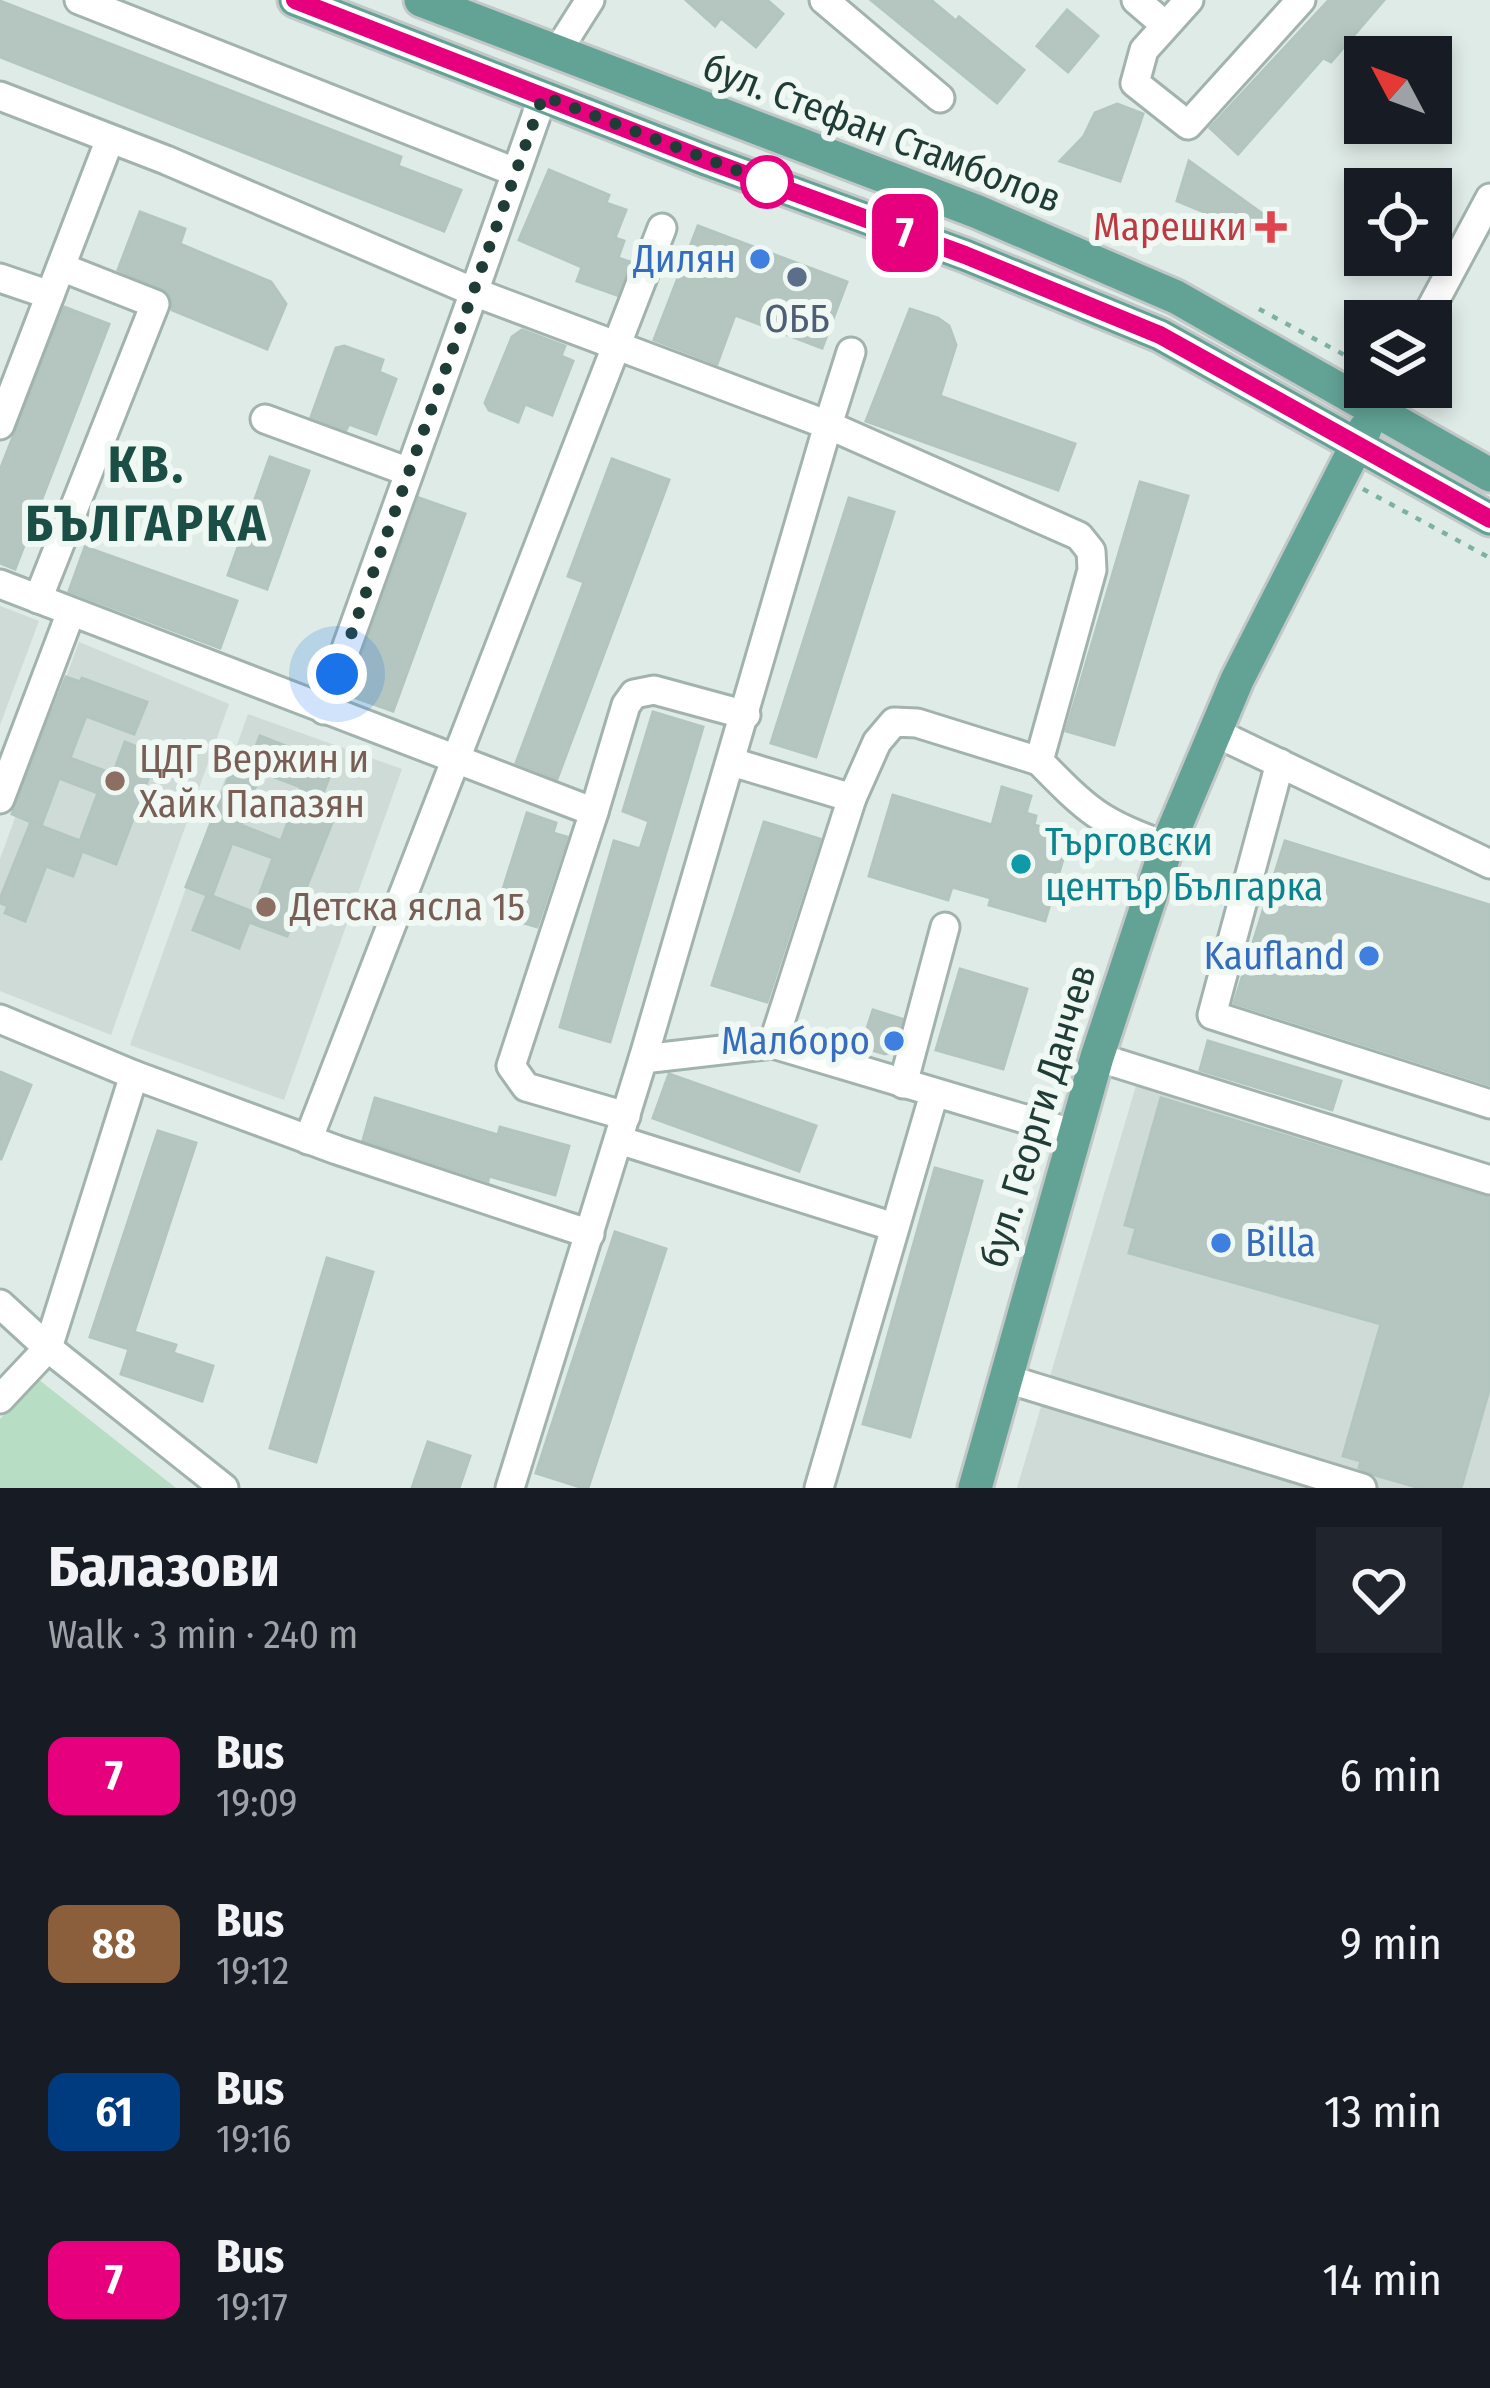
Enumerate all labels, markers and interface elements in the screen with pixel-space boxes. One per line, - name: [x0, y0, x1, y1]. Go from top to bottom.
- north arrow: [1344, 36, 1452, 144]
- map controls: [1344, 36, 1452, 408]
- street label: бул. Стефан Стамболов: [697, 44, 1067, 222]
- unlabelled marker: [742, 157, 792, 207]
- button: locate: [1344, 168, 1452, 276]
- line badge: 7: [866, 194, 944, 272]
- place label: Марешки: [1093, 204, 1247, 250]
- text: 7: [896, 208, 914, 258]
- marker: Марешки: [1258, 214, 1284, 240]
- place label: Дилян: [632, 236, 736, 282]
- marker: Дилян: [747, 246, 773, 272]
- marker: ОББ: [784, 264, 810, 290]
- place label: ОББ: [764, 296, 830, 342]
- button: layers: [1344, 300, 1452, 408]
- district label: КВ. БЪЛГАРКА: [25, 434, 269, 555]
- your location: [307, 644, 367, 704]
- place label: ЦДГ Вержин и Хайк Папазян: [139, 736, 369, 827]
- marker: ЦДГ Вержин и Хайк Папазян: [102, 768, 128, 794]
- place label: Търговски център Българка: [1045, 819, 1323, 910]
- marker: Търговски център Българка: [1008, 851, 1034, 877]
- place label: Детска ясла 15: [289, 884, 525, 930]
- marker: Детска ясла 15: [253, 894, 279, 920]
- place label: Kaufland: [1203, 933, 1345, 979]
- marker: Kaufland: [1356, 943, 1382, 969]
- street label: бул. Георги Данчев: [970, 959, 1106, 1273]
- place label: Малборо: [721, 1018, 870, 1064]
- marker: Малборо: [881, 1028, 907, 1054]
- place label: Billa: [1245, 1220, 1316, 1266]
- marker: Billa: [1208, 1230, 1234, 1256]
- button: heart: [1316, 1527, 1442, 1653]
- text: Балазови: [48, 1533, 280, 1601]
- text: Walk · 3 min · 240 m: [48, 1612, 358, 1658]
- text: Bus: [216, 1726, 284, 1780]
- text: 6 min: [1339, 1749, 1442, 1803]
- text: 7: [105, 1751, 123, 1801]
- text: 19:09: [216, 1780, 297, 1826]
- text: Bus: [216, 1894, 284, 1948]
- text: 9 min: [1340, 1917, 1442, 1971]
- text: 88: [92, 1919, 136, 1969]
- text: 19:12: [216, 1948, 289, 1994]
- text: Bus: [216, 2062, 284, 2116]
- text: 13 min: [1324, 2085, 1442, 2139]
- text: 61: [95, 2087, 133, 2137]
- text: 19:16: [216, 2116, 291, 2162]
- text: Bus: [216, 2230, 284, 2284]
- text: 14 min: [1322, 2253, 1442, 2307]
- text: 7: [105, 2255, 123, 2305]
- text: 19:17: [216, 2284, 288, 2330]

